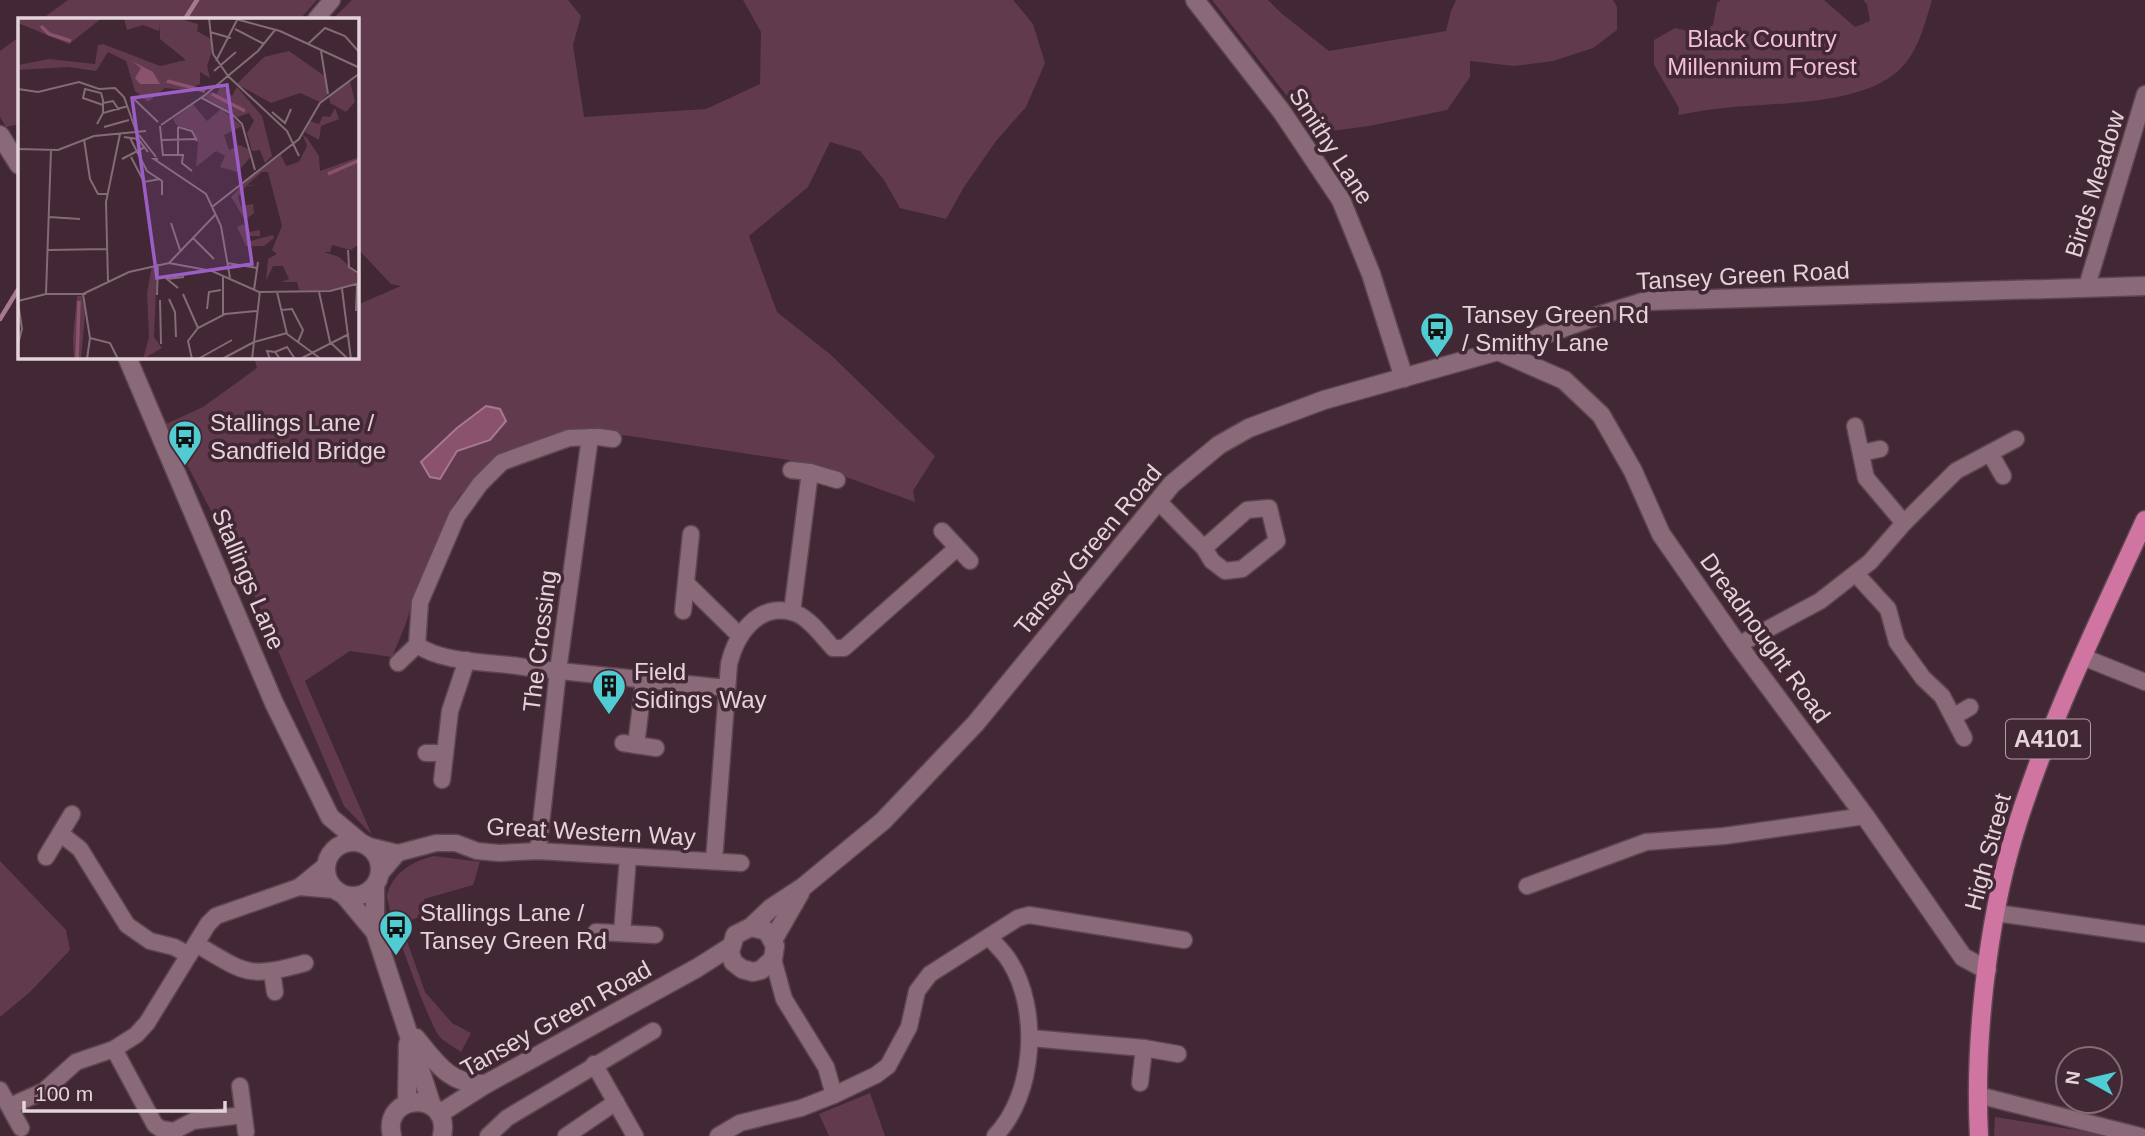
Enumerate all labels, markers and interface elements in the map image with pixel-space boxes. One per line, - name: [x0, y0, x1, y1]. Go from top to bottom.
- inset map: [18, 18, 359, 359]
- park label: Black Country Millennium Forest: [1667, 25, 1857, 80]
- street label: Smithy Lane: [1284, 82, 1379, 209]
- street label: Birds Meadow: [2059, 107, 2130, 261]
- street label: Tansey Green Road: [1636, 256, 1850, 295]
- place label: Tansey Green Rd / Smithy Lane: [1462, 301, 1649, 356]
- bus stop icon: Tansey Green Rd / Smithy Lane: [1418, 310, 1456, 359]
- place label: Stallings Lane / Sandfield Bridge: [210, 409, 386, 464]
- bus stop icon: Stallings Lane / Sandfield Bridge: [166, 418, 204, 467]
- street label: Tansey Green Road: [1009, 459, 1167, 640]
- street label: Stallings Lane: [207, 504, 290, 653]
- street label: Dreadnought Road: [1695, 548, 1836, 728]
- street label: The Crossing: [517, 568, 562, 713]
- place label: Field Sidings Way: [634, 658, 767, 713]
- building icon: Field Sidings Way: [590, 667, 628, 716]
- road number: A4101: [2006, 720, 2090, 758]
- street label: High Street: [1959, 790, 2016, 913]
- street label: Great Western Way: [486, 813, 696, 850]
- place label: Stallings Lane / Tansey Green Rd: [420, 899, 607, 954]
- bus stop icon: Stallings Lane / Tansey Green Rd: [377, 908, 415, 957]
- street label: Tansey Green Road: [456, 955, 656, 1082]
- north arrow: [2054, 1045, 2124, 1115]
- text: N: [2061, 1069, 2084, 1086]
- scale bar: [24, 1070, 226, 1114]
- text: 100 m: [35, 1082, 93, 1105]

